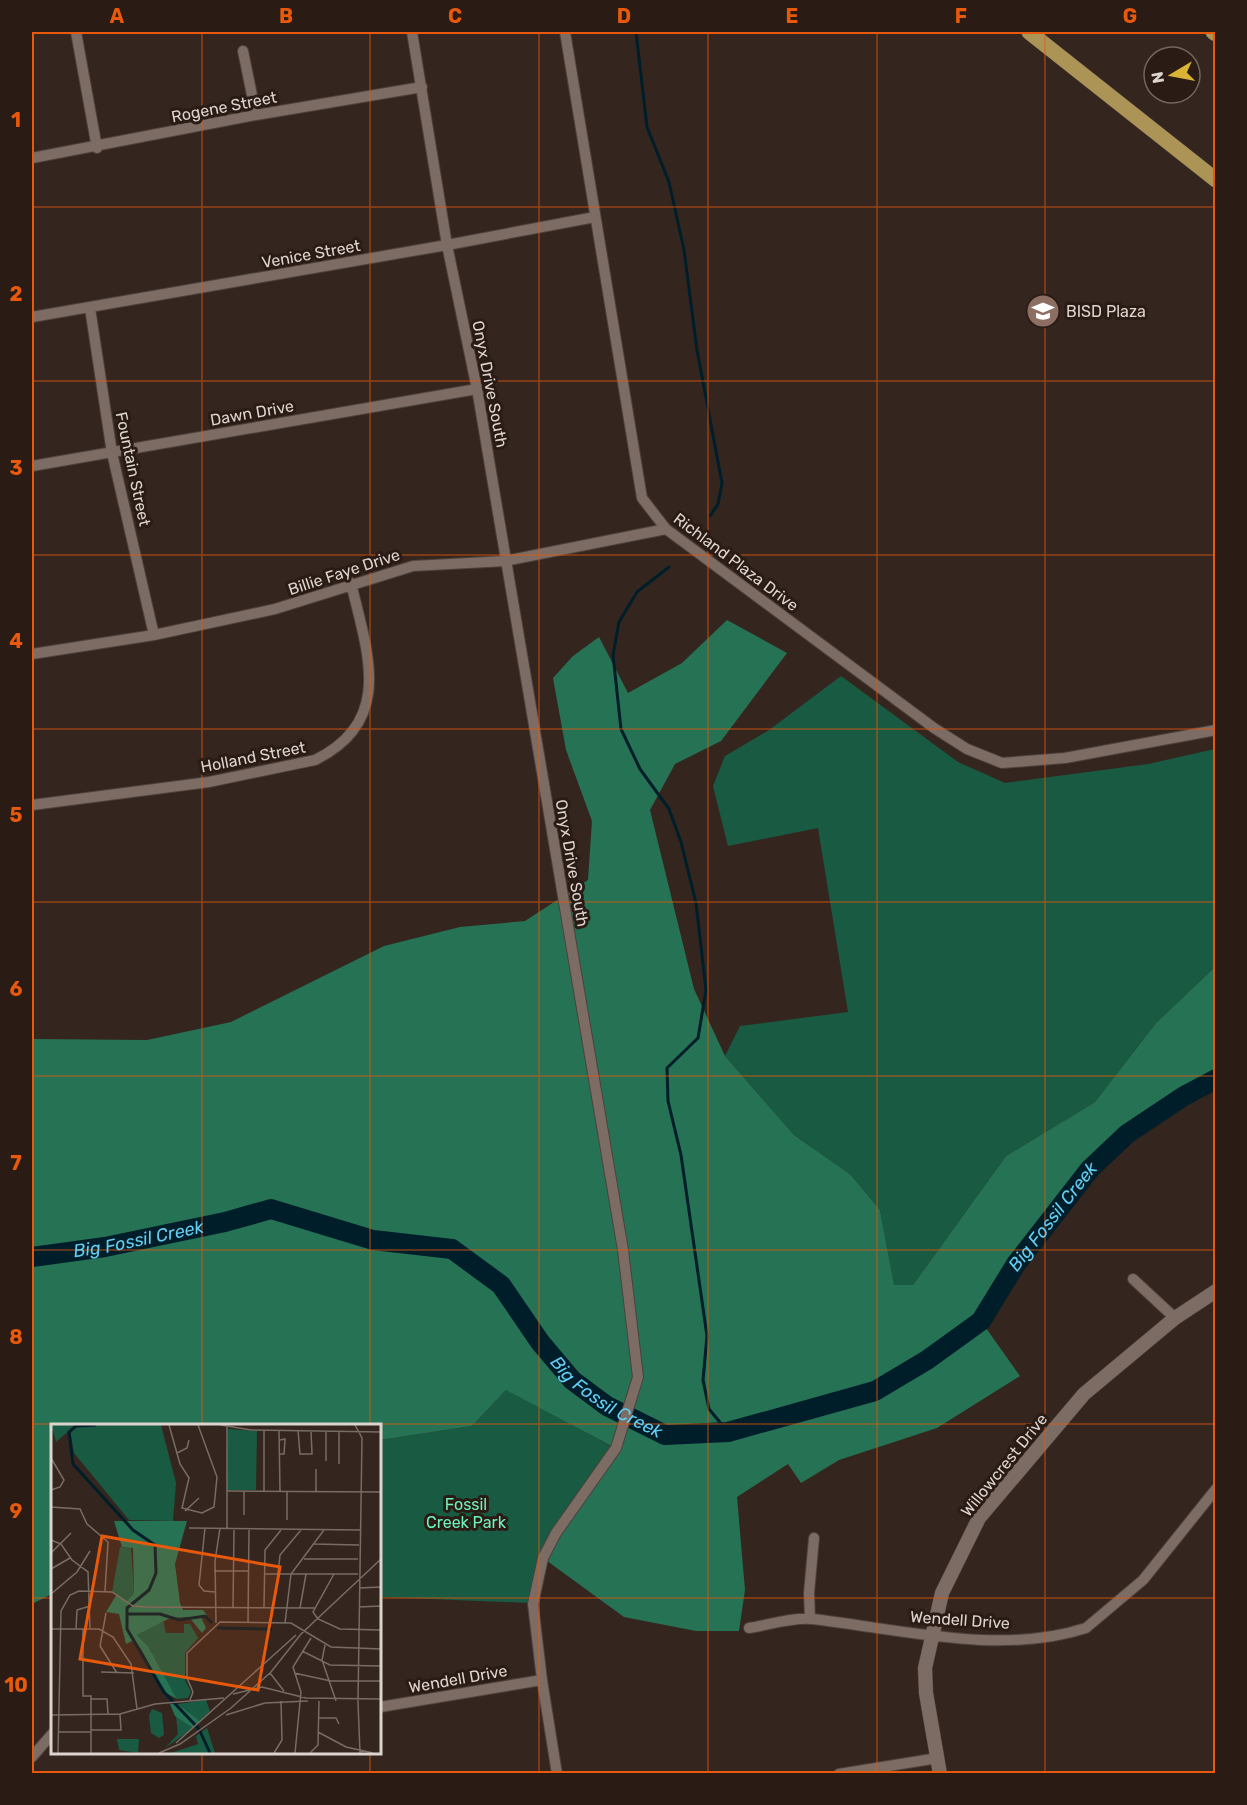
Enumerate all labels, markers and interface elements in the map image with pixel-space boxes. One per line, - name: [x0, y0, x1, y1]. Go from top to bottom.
- text: A: [110, 4, 125, 28]
- text: B: [279, 4, 293, 28]
- text: C: [448, 4, 462, 28]
- text: D: [617, 4, 631, 28]
- text: E: [786, 4, 798, 28]
- text: F: [955, 4, 967, 28]
- text: G: [1123, 4, 1137, 28]
- north arrow: [1142, 45, 1202, 105]
- text: N: [1147, 70, 1168, 85]
- street label: Rogene Street: [170, 87, 278, 127]
- text: 1: [11, 108, 21, 132]
- street label: Venice Street: [260, 236, 362, 272]
- text: 2: [10, 282, 23, 306]
- school or university icon: BISD Plaza: [1025, 293, 1061, 329]
- place label: BISD Plaza: [1066, 302, 1146, 321]
- street label: Onyx Drive South: [468, 319, 512, 449]
- street label: Dawn Drive: [209, 396, 295, 430]
- street label: Fountain Street: [112, 410, 154, 528]
- text: 3: [9, 456, 23, 480]
- street label: Richland Plaza Drive: [670, 509, 802, 615]
- street label: Billie Faye Drive: [286, 545, 402, 599]
- text: 4: [9, 629, 23, 653]
- street label: Holland Street: [199, 738, 307, 776]
- street label: Onyx Drive South: [551, 798, 593, 928]
- text: 5: [10, 803, 23, 827]
- text: 6: [9, 977, 23, 1001]
- text: 7: [10, 1151, 22, 1175]
- water label: Big Fossil Creek: [1004, 1157, 1102, 1275]
- water label: Big Fossil Creek: [72, 1216, 206, 1262]
- text: 8: [9, 1325, 23, 1349]
- water label: Big Fossil Creek: [546, 1352, 667, 1443]
- street label: Willowcrest Drive: [957, 1410, 1051, 1520]
- inset map: [51, 1424, 381, 1754]
- park label: Fossil Creek Park: [426, 1495, 507, 1532]
- text: 9: [10, 1499, 23, 1523]
- street label: Wendell Drive: [910, 1607, 1010, 1633]
- street label: Wendell Drive: [407, 1661, 509, 1697]
- text: 10: [4, 1673, 28, 1697]

